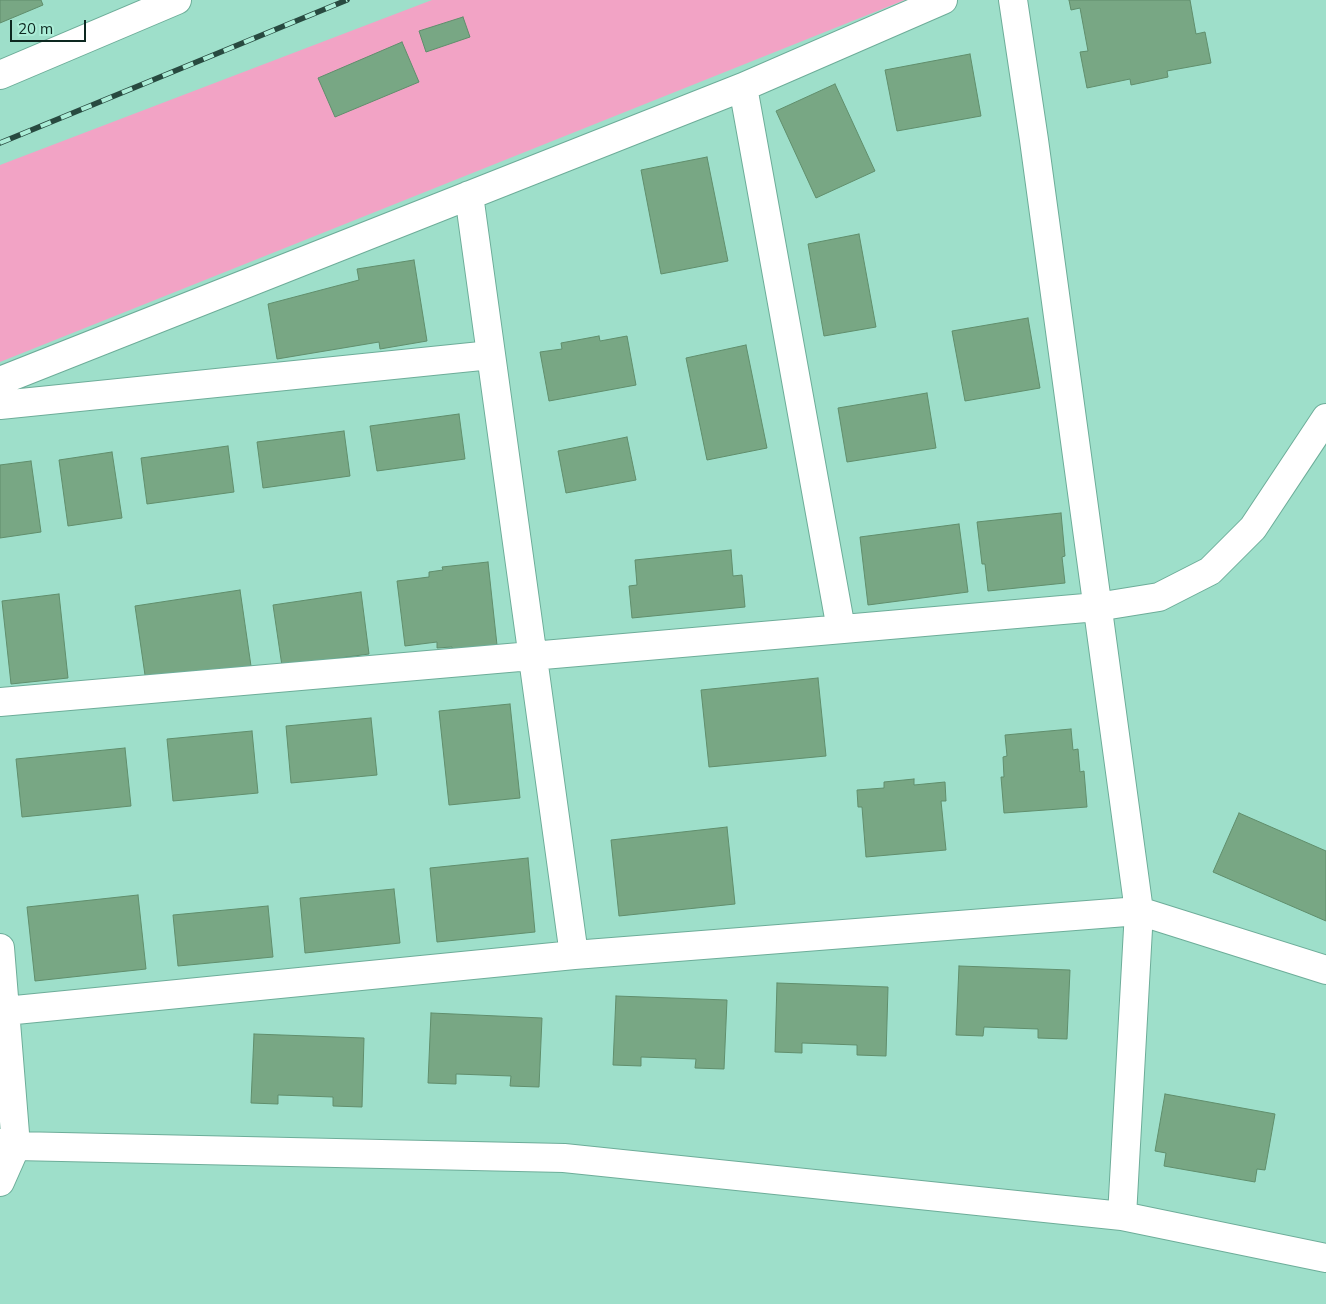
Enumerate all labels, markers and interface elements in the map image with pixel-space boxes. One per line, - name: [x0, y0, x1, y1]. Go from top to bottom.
- scale bar: [12, 10, 89, 42]
- text: 20 m: [18, 19, 53, 38]

